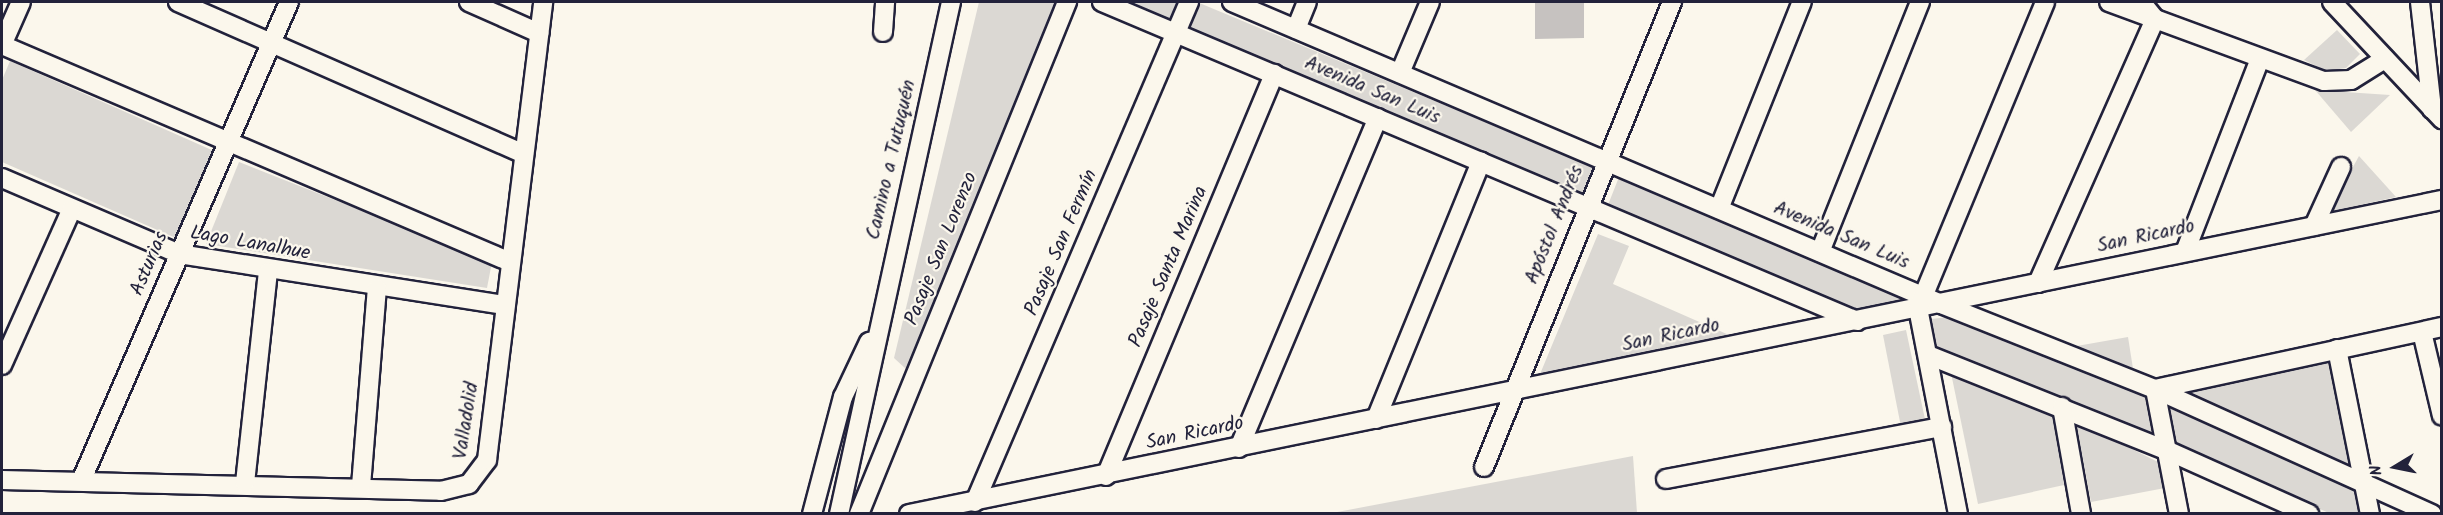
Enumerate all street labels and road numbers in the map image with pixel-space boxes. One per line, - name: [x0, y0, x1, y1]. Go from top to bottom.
- street label: Avenida San Luis: [1301, 52, 1443, 130]
- street label: Camino a Tutuquén: [862, 78, 922, 242]
- street label: Apóstol Andrés: [1520, 162, 1590, 288]
- street label: Pasaje San Fermín: [1020, 166, 1104, 320]
- street label: Pasaje San Lorenzo: [900, 169, 984, 329]
- street label: Pasaje Santa Marina: [1124, 183, 1214, 351]
- street label: Avenida San Luis: [1770, 197, 1912, 275]
- street label: San Ricardo: [2095, 215, 2197, 259]
- street label: Lago Lanalhue: [188, 222, 312, 266]
- street label: Asturias: [126, 228, 174, 300]
- street label: San Ricardo: [1620, 314, 1722, 358]
- street label: Valladolid: [449, 381, 485, 461]
- street label: San Ricardo: [1144, 412, 1246, 456]

